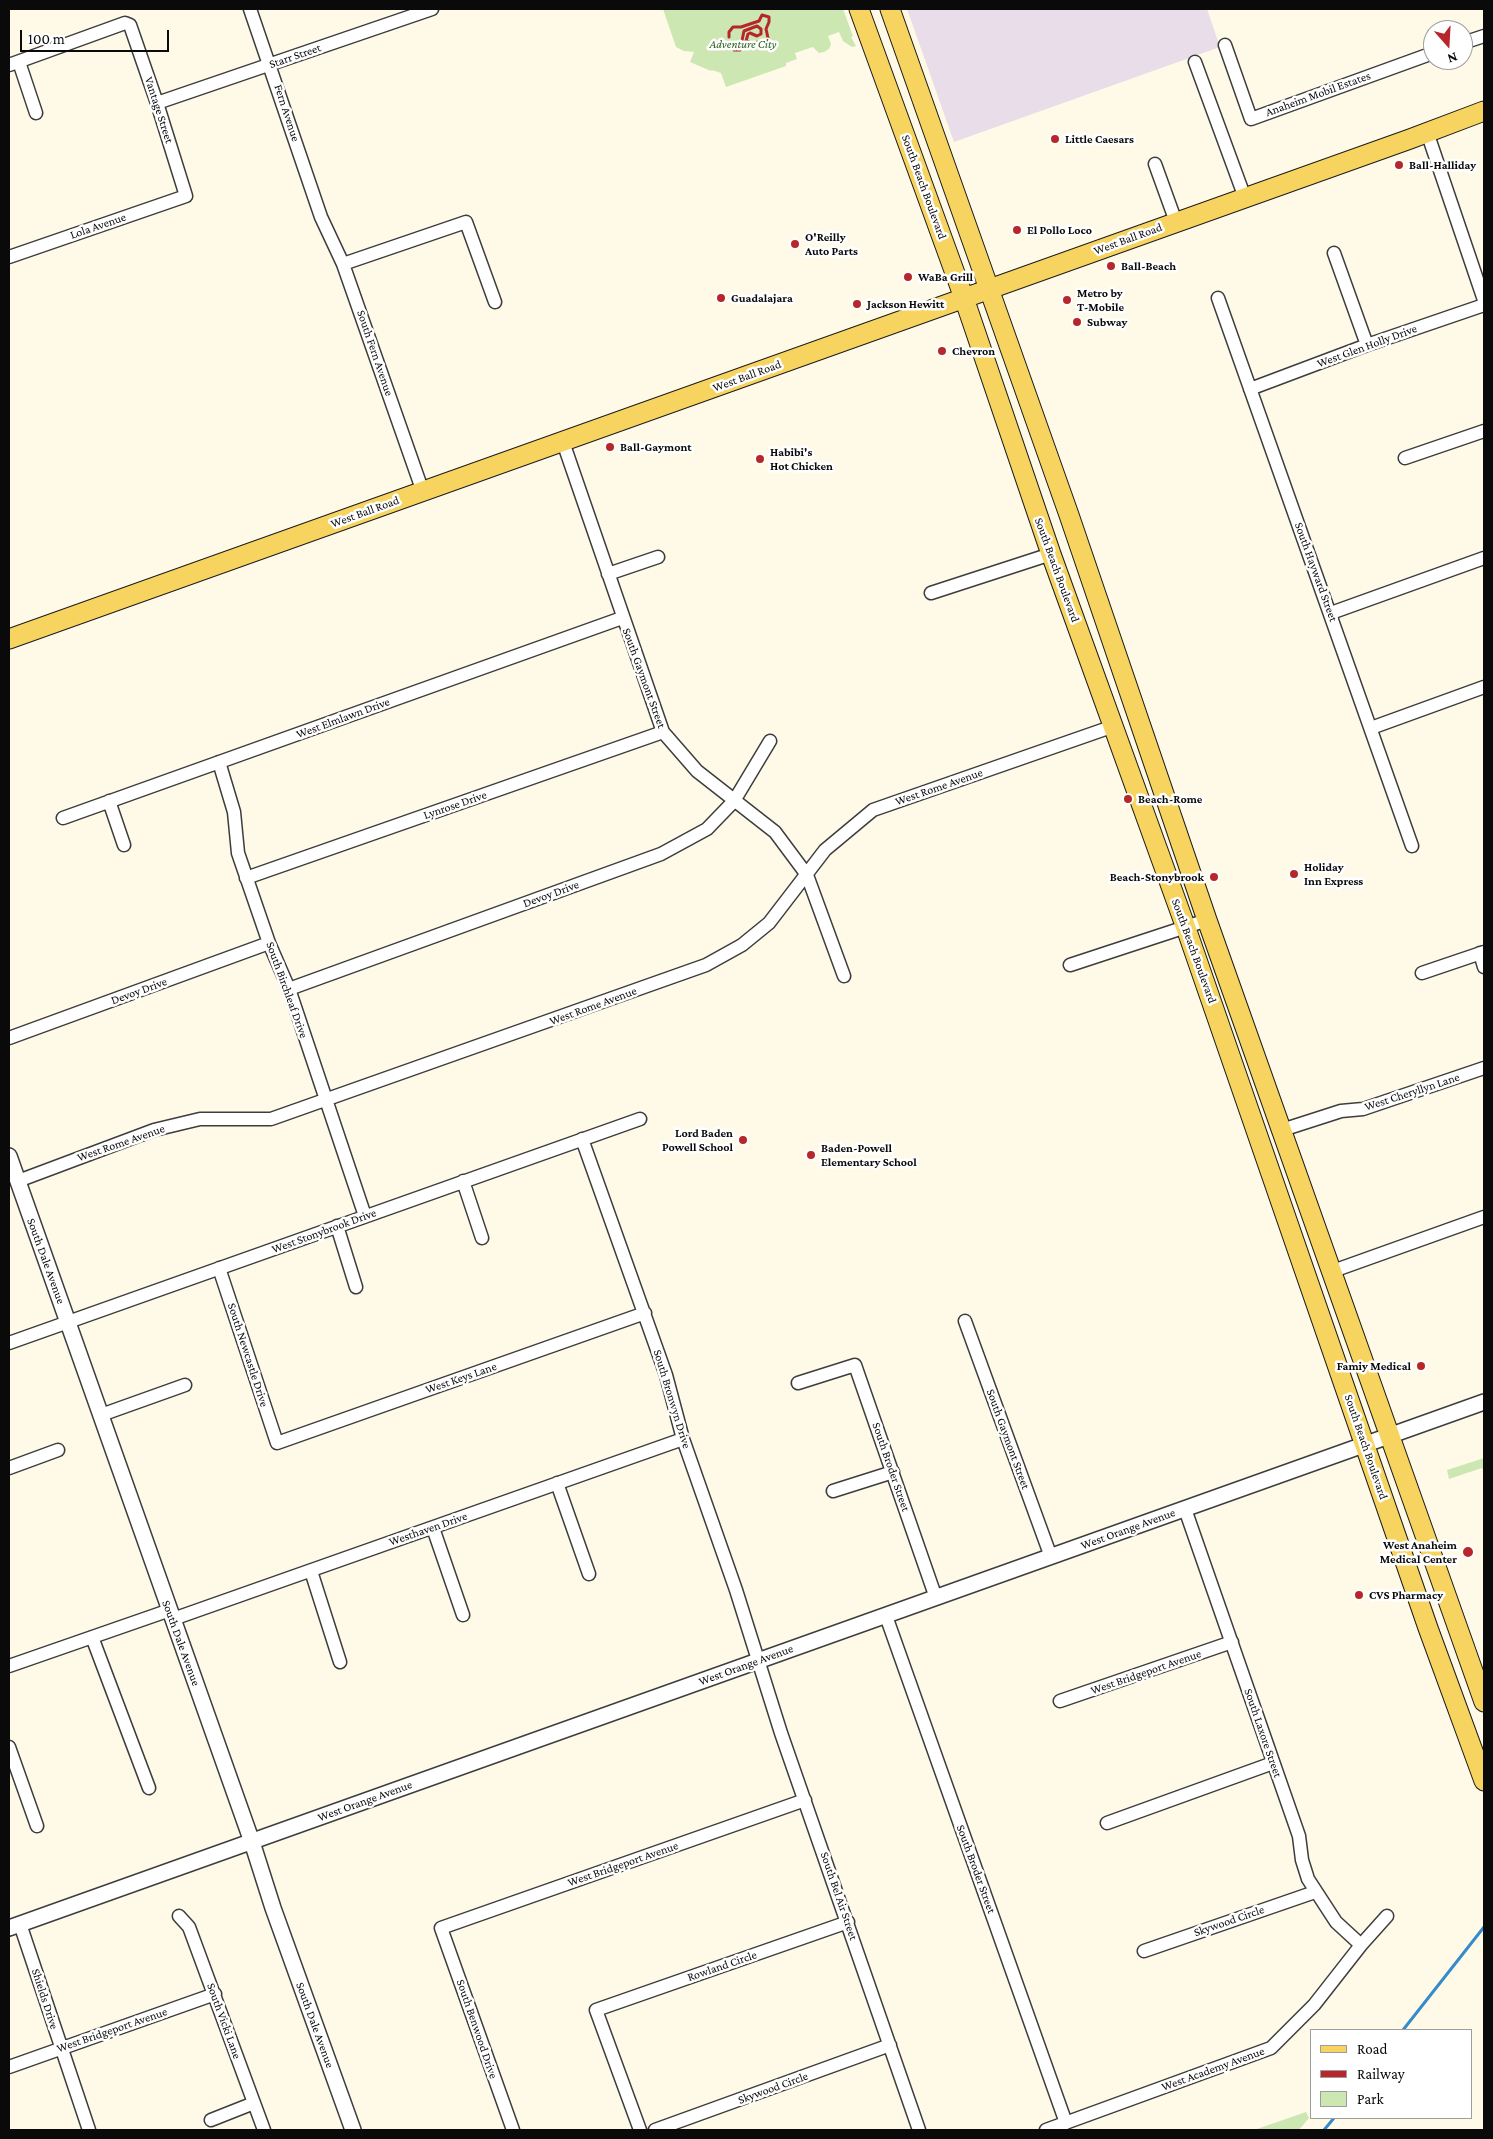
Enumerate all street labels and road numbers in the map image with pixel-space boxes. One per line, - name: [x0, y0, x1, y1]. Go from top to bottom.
- street label: Starr Street: [267, 40, 323, 72]
- street label: Anaheim Mobil Estates: [1263, 68, 1373, 120]
- street label: Vantage Street: [141, 75, 177, 145]
- street label: Fern Avenue: [271, 83, 303, 143]
- street label: South Beach Boulevard: [898, 133, 950, 241]
- street label: Lola Avenue: [68, 210, 128, 242]
- street label: West Ball Road: [1092, 220, 1164, 258]
- street label: South Fern Avenue: [354, 308, 396, 398]
- street label: West Glen Holly Drive: [1315, 321, 1419, 371]
- street label: West Ball Road: [711, 357, 783, 395]
- street label: West Ball Road: [329, 493, 401, 531]
- street label: South Beach Boulevard: [1031, 516, 1083, 624]
- street label: South Hayward Street: [1291, 520, 1341, 624]
- street label: South Gaymont Street: [619, 626, 669, 730]
- street label: West Elmlawn Drive: [294, 694, 392, 742]
- street label: West Rome Avenue: [893, 765, 985, 809]
- street label: Lynrose Drive: [421, 787, 489, 823]
- street label: Devoy Drive: [521, 877, 581, 911]
- street label: South Beach Boulevard: [1168, 897, 1220, 1005]
- street label: South Birchleaf Drive: [263, 940, 311, 1040]
- street label: Devoy Drive: [109, 974, 169, 1008]
- street label: West Rome Avenue: [547, 984, 639, 1028]
- street label: West Cheryllyn Lane: [1363, 1070, 1461, 1114]
- street label: West Rome Avenue: [75, 1121, 167, 1165]
- street label: West Stonybrook Drive: [270, 1205, 378, 1257]
- street label: South Dale Avenue: [24, 1216, 68, 1306]
- street label: South Newcastle Drive: [224, 1301, 272, 1409]
- street label: South Bronwyn Drive: [650, 1348, 694, 1450]
- street label: West Keys Lane: [423, 1359, 499, 1397]
- street label: South Gaymont Street: [983, 1387, 1033, 1491]
- street label: South Beach Boulevard: [1341, 1393, 1391, 1501]
- street label: South Broder Street: [869, 1421, 913, 1513]
- street label: West Orange Avenue: [1079, 1505, 1177, 1553]
- street label: Westhaven Drive: [387, 1509, 469, 1549]
- street label: South Dale Avenue: [159, 1598, 203, 1688]
- street label: West Orange Avenue: [697, 1641, 795, 1689]
- street label: West Bridgeport Avenue: [1089, 1646, 1203, 1698]
- street label: South Laxore Street: [1241, 1687, 1285, 1779]
- street label: West Orange Avenue: [316, 1777, 414, 1825]
- street label: South Broder Street: [953, 1823, 999, 1915]
- street label: West Bridgeport Avenue: [566, 1838, 680, 1890]
- street label: South Bel Air Street: [817, 1850, 861, 1942]
- street label: Skywood Circle: [1192, 1902, 1266, 1940]
- street label: Rowland Circle: [685, 1947, 759, 1985]
- street label: Shields Drive: [28, 1967, 62, 2031]
- street label: South Benwood Drive: [453, 1977, 501, 2081]
- street label: South Dale Avenue: [293, 1980, 337, 2070]
- street label: South Vicki Lane: [204, 1981, 244, 2061]
- street label: West Bridgeport Avenue: [55, 2004, 169, 2056]
- street label: West Academy Avenue: [1160, 2044, 1266, 2094]
- street label: Skywood Circle: [736, 2069, 810, 2107]

